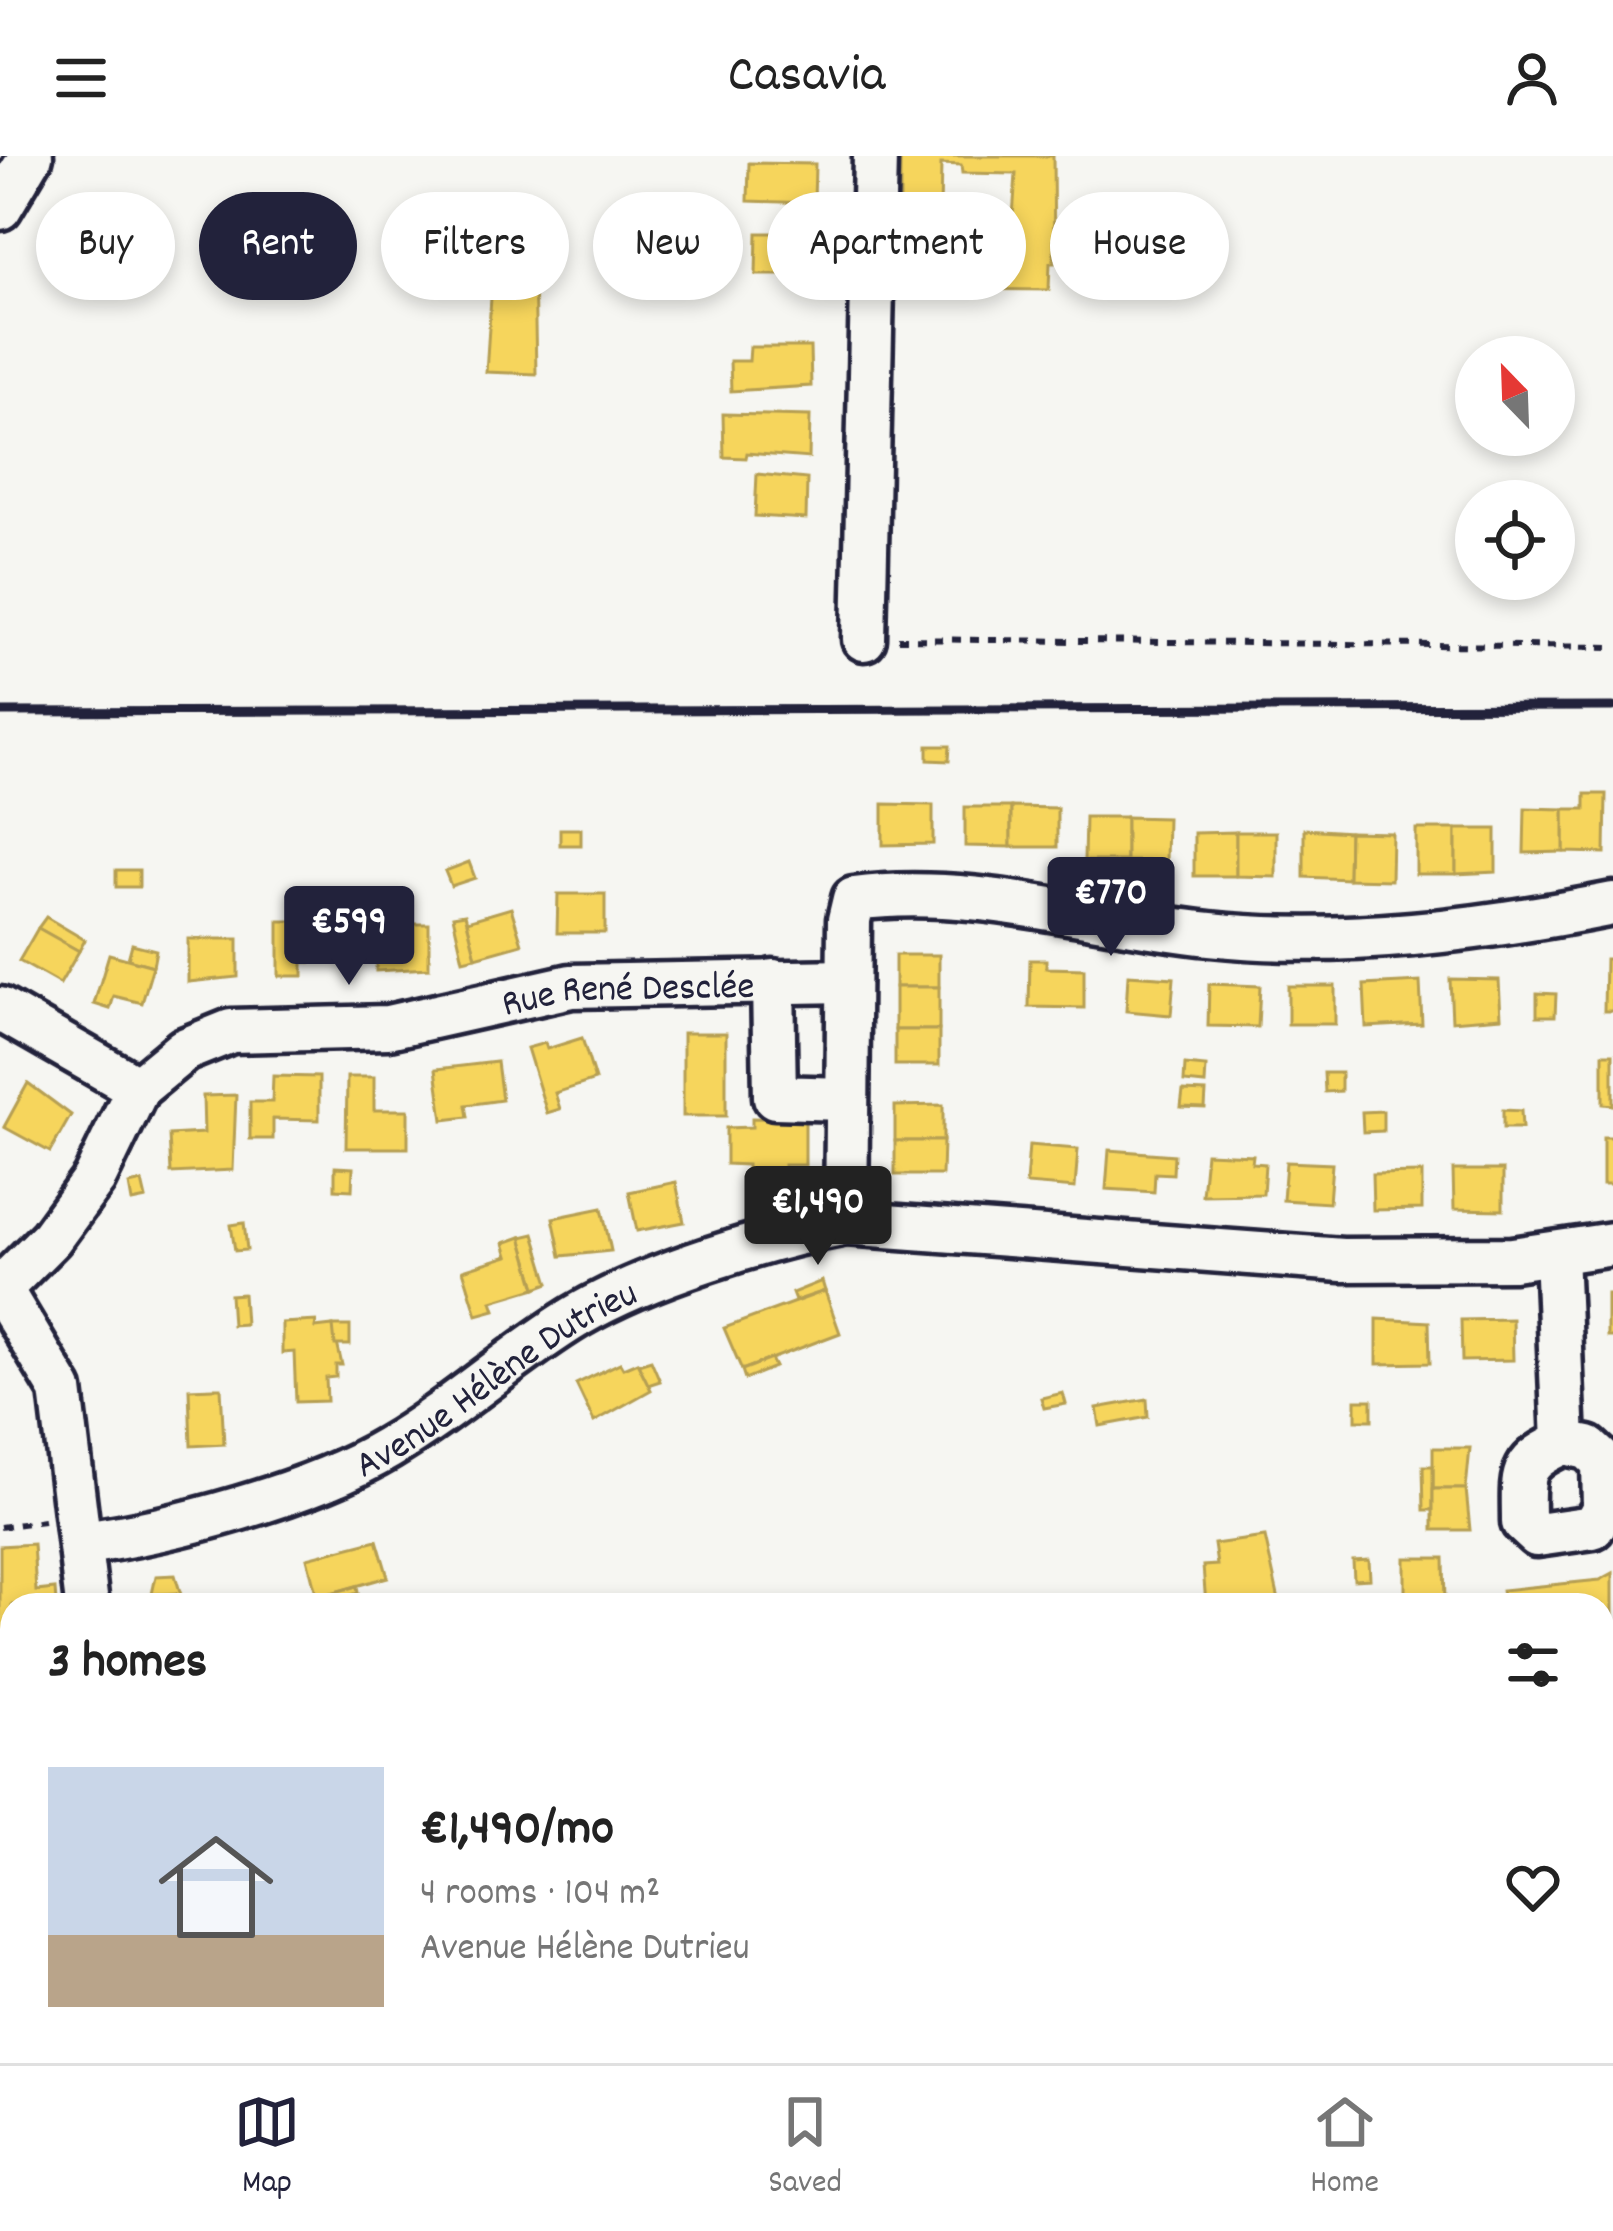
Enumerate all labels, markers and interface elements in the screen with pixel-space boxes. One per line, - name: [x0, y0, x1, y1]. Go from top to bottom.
- text: Casavia: [728, 40, 885, 117]
- icon: menu: [48, 45, 114, 111]
- icon: person: [1499, 45, 1565, 111]
- chip: Buy: [36, 192, 175, 300]
- chip: Rent: [199, 192, 357, 300]
- chip: Filters: [381, 192, 569, 300]
- chip: New: [593, 192, 743, 300]
- chip: Apartment: [767, 192, 1026, 300]
- chip: House: [1050, 192, 1229, 300]
- north arrow: [1455, 336, 1575, 456]
- map controls: [1455, 336, 1575, 600]
- button: locate: [1455, 480, 1575, 600]
- pin: €770: [1040, 857, 1182, 959]
- text: €770: [1075, 868, 1147, 923]
- pin: €599: [278, 886, 420, 988]
- text: €599: [311, 897, 387, 952]
- street label: Rue René Desclée: [497, 962, 755, 1035]
- pin: €1,490: [720, 1166, 916, 1268]
- text: €1,490: [771, 1177, 865, 1232]
- street label: Avenue Hélène Dutrieu: [347, 1269, 647, 1495]
- text: 3 homes: [48, 1629, 207, 1701]
- icon: filters: [1500, 1632, 1566, 1698]
- text: €1,490/mo: [420, 1796, 614, 1868]
- icon: home: [144, 1815, 288, 1959]
- icon: heart: [1500, 1854, 1566, 1920]
- text: 4 rooms · 104 m²: [420, 1868, 660, 1923]
- text: Avenue Hélène Dutrieu: [420, 1923, 750, 1978]
- tab: Map: [234, 2089, 300, 2208]
- tab: Saved: [768, 2089, 842, 2208]
- tab: Home: [1310, 2089, 1379, 2208]

